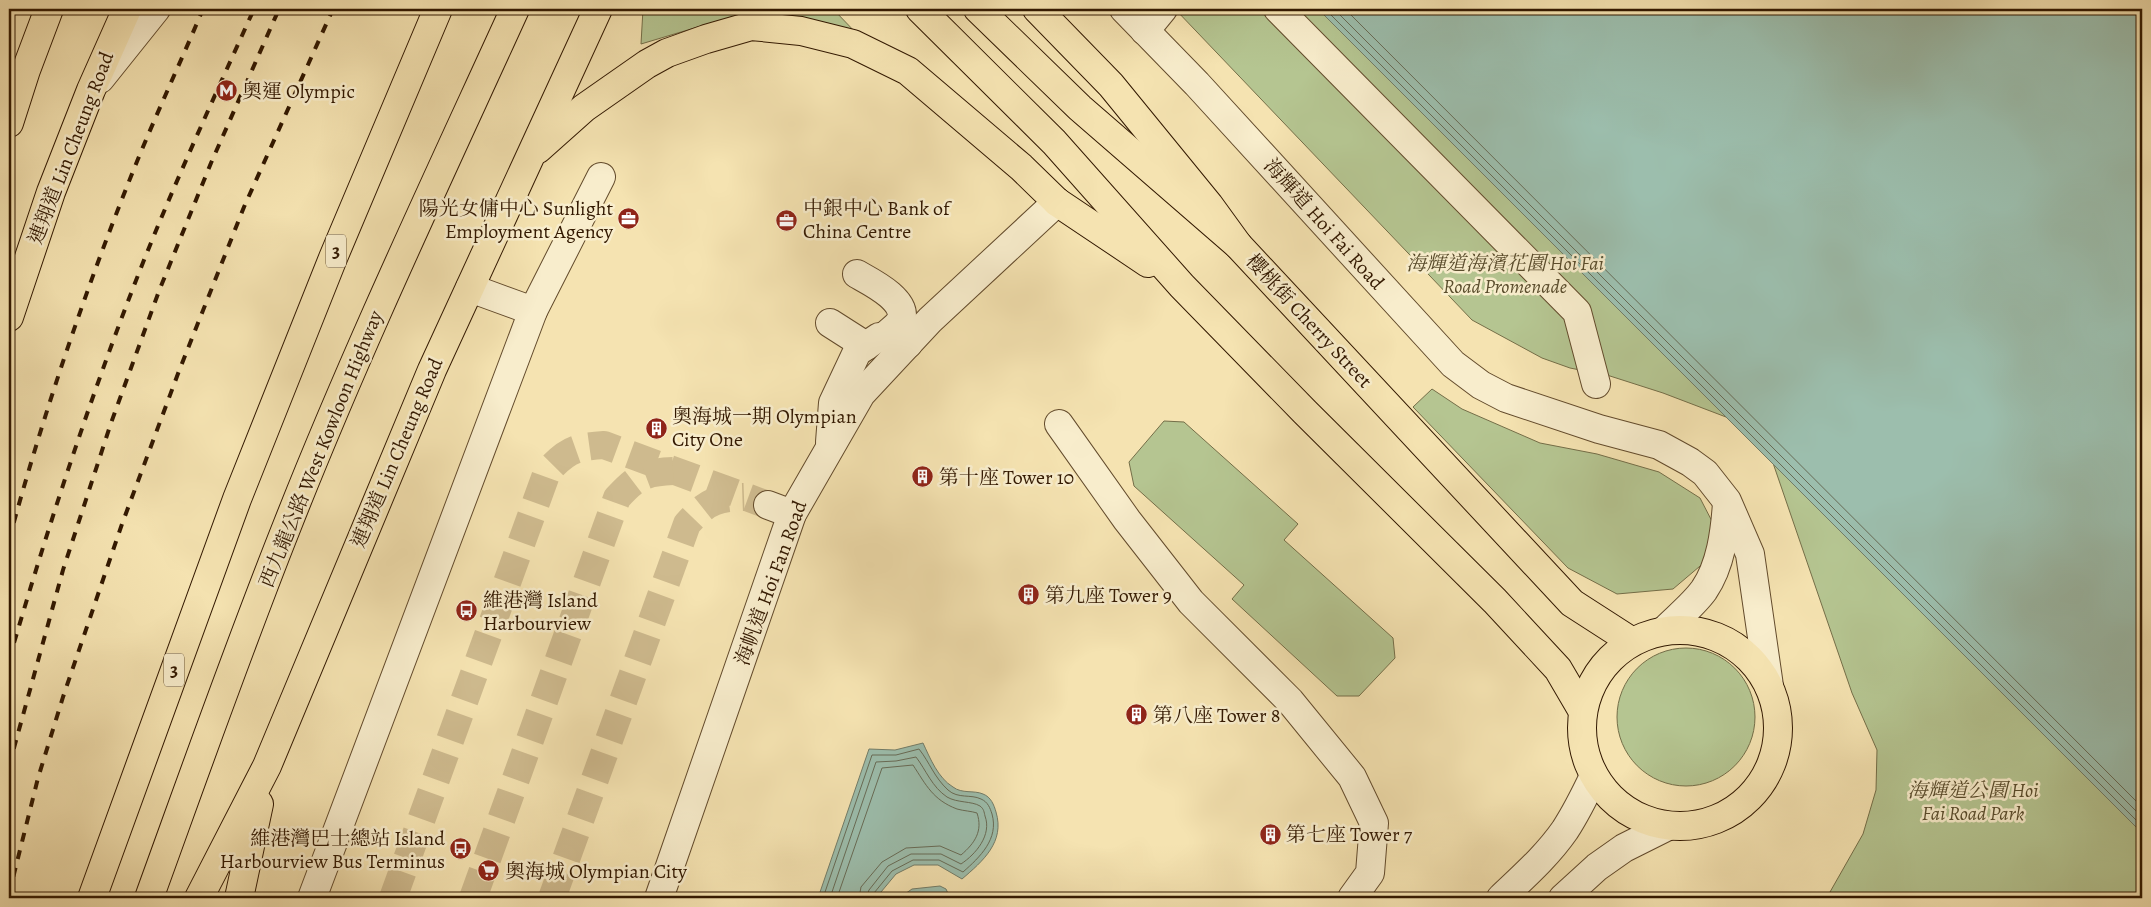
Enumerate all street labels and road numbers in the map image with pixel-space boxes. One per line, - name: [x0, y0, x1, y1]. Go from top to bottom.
- street label: 連翔道 Lin Cheung Road: [22, 48, 120, 248]
- street label: 海輝道 Hoi Fai Road: [1258, 152, 1390, 296]
- road number: 3: [326, 235, 346, 268]
- street label: 櫻桃街 Cherry Street: [1240, 248, 1378, 394]
- street label: 西九龍公路 West Kowloon Highway: [253, 305, 389, 592]
- street label: 連翔道 Lin Cheung Road: [345, 353, 449, 552]
- street label: 海帆道 Hoi Fan Road: [729, 497, 813, 669]
- road number: 3: [164, 654, 184, 686]

